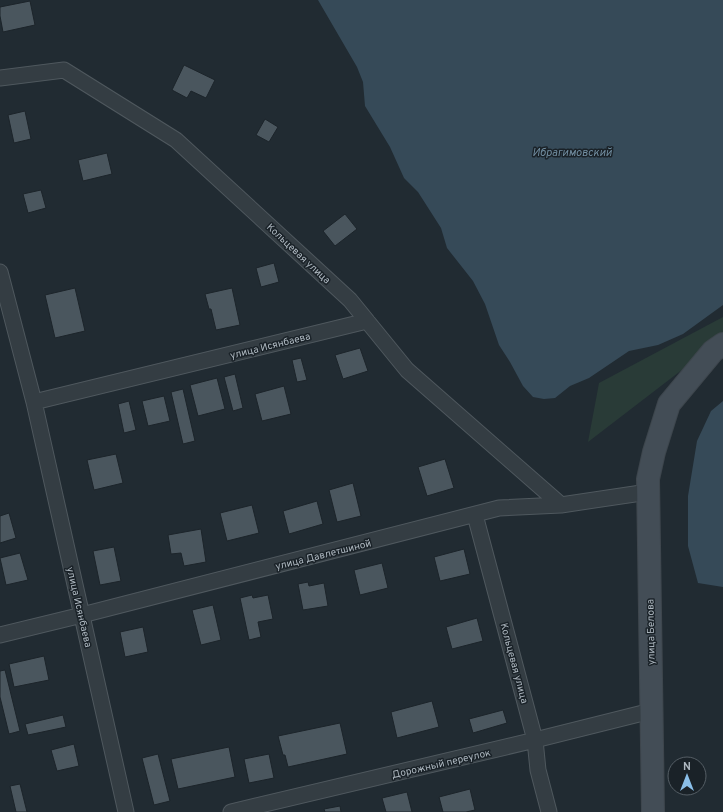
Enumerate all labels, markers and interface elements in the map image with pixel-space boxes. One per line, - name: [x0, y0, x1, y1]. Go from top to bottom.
- water label: Ибрагимовский: [532, 146, 613, 160]
- street label: Кольцевая улица: [263, 221, 333, 287]
- street label: улица Исянбаева: [229, 330, 312, 363]
- street label: улица Давлетшиной: [274, 537, 373, 574]
- street label: улица Исянбаева: [63, 566, 94, 649]
- street label: улица Белова: [644, 599, 659, 665]
- street label: Кольцевая улица: [497, 622, 531, 705]
- street label: Дорожный переулок: [391, 747, 492, 782]
- north arrow: [667, 756, 707, 796]
- text: N: [683, 760, 691, 774]

